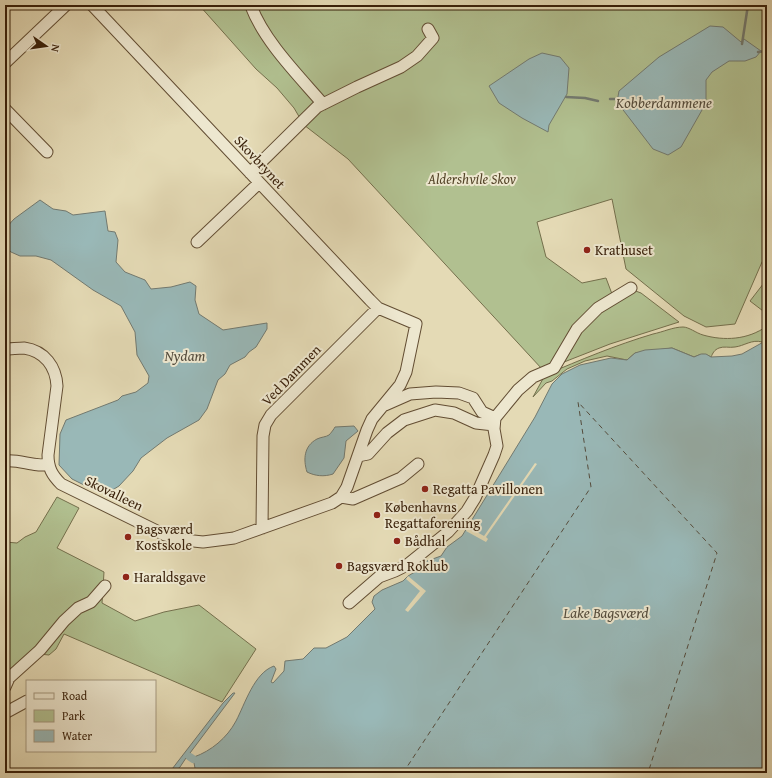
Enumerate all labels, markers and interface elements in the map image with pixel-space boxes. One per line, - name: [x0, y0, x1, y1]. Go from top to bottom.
- north arrow: [26, 26, 66, 66]
- text: N: [47, 43, 64, 54]
- water label: Kobberdammene: [615, 92, 712, 113]
- street label: Skovbrynet: [230, 131, 290, 193]
- park label: Aldershvile Skov: [427, 169, 516, 189]
- place label: Krathuset: [595, 240, 653, 260]
- marker: Krathuset: [582, 245, 592, 255]
- street label: Ved Dammen: [257, 340, 325, 410]
- water label: Nydam: [164, 345, 206, 366]
- street label: Skovalleen: [81, 470, 147, 516]
- place label: Regatta Pavillonen: [433, 479, 543, 499]
- marker: Regatta Pavillonen: [420, 484, 430, 494]
- place label: Københavns Regattaforening: [385, 497, 480, 533]
- marker: Københavns Regattaforening: [372, 510, 382, 520]
- place label: Bagsværd Kostskole: [136, 519, 194, 555]
- place label: Bådhal: [405, 531, 446, 551]
- marker: Bagsværd Kostskole: [123, 532, 133, 542]
- marker: Bådhal: [392, 536, 402, 546]
- place label: Bagsværd Roklub: [347, 556, 448, 576]
- marker: Bagsværd Roklub: [334, 561, 344, 571]
- place label: Haraldsgave: [134, 567, 206, 587]
- marker: Haraldsgave: [121, 572, 131, 582]
- water label: Lake Bagsværd: [562, 602, 649, 623]
- legend: [26, 680, 156, 752]
- text: Road: [62, 687, 88, 704]
- text: Park: [62, 707, 86, 724]
- text: Water: [62, 727, 92, 744]

